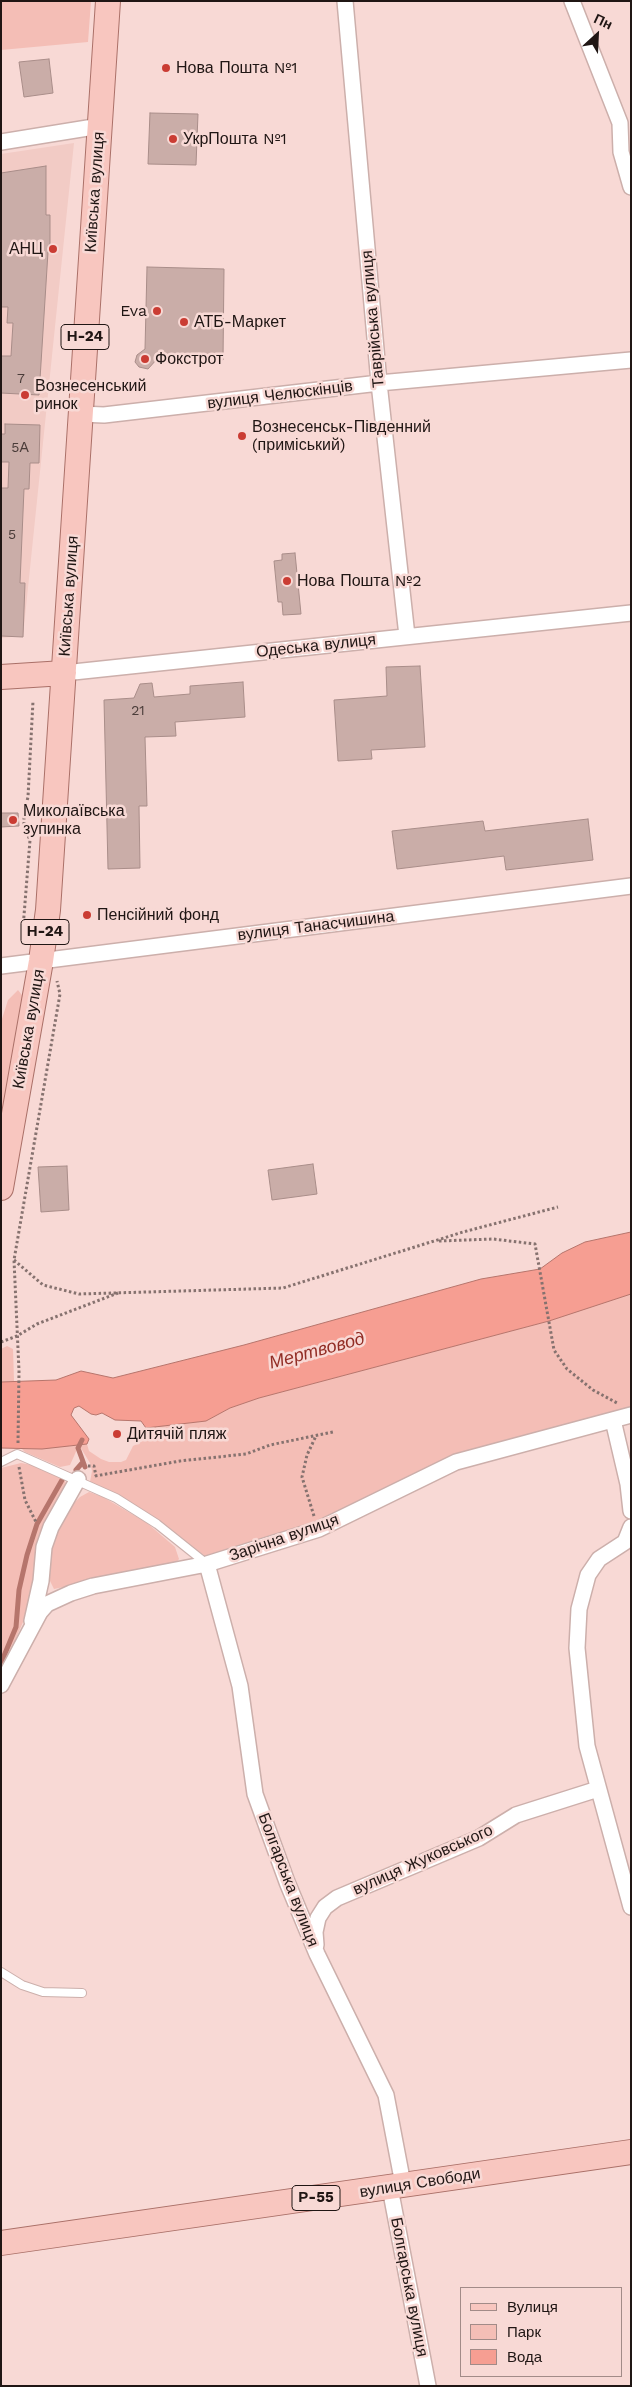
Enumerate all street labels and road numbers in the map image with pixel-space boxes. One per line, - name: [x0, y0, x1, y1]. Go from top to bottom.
- street label: Київська вулиця: [81, 131, 109, 253]
- street label: Таврійська вулиця: [357, 250, 389, 388]
- road number: Н-24: [61, 324, 109, 350]
- street label: вулиця Челюскінців: [206, 377, 354, 413]
- street label: Київська вулиця: [55, 535, 83, 657]
- street label: Одеська вулиця: [255, 630, 377, 662]
- street label: вулиця Танасчишина: [237, 907, 395, 945]
- road number: Н-24: [21, 920, 69, 944]
- street label: Київська вулиця: [9, 968, 49, 1090]
- street label: Зарічна вулиця: [227, 1510, 341, 1566]
- street label: Болгарська вулиця: [254, 1810, 322, 1950]
- street label: вулиця Жуковського: [350, 1820, 496, 1900]
- street label: вулиця Свободи: [358, 2164, 482, 2202]
- road number: Р-55: [292, 2186, 340, 2210]
- street label: Болгарська вулиця: [386, 2216, 432, 2358]

